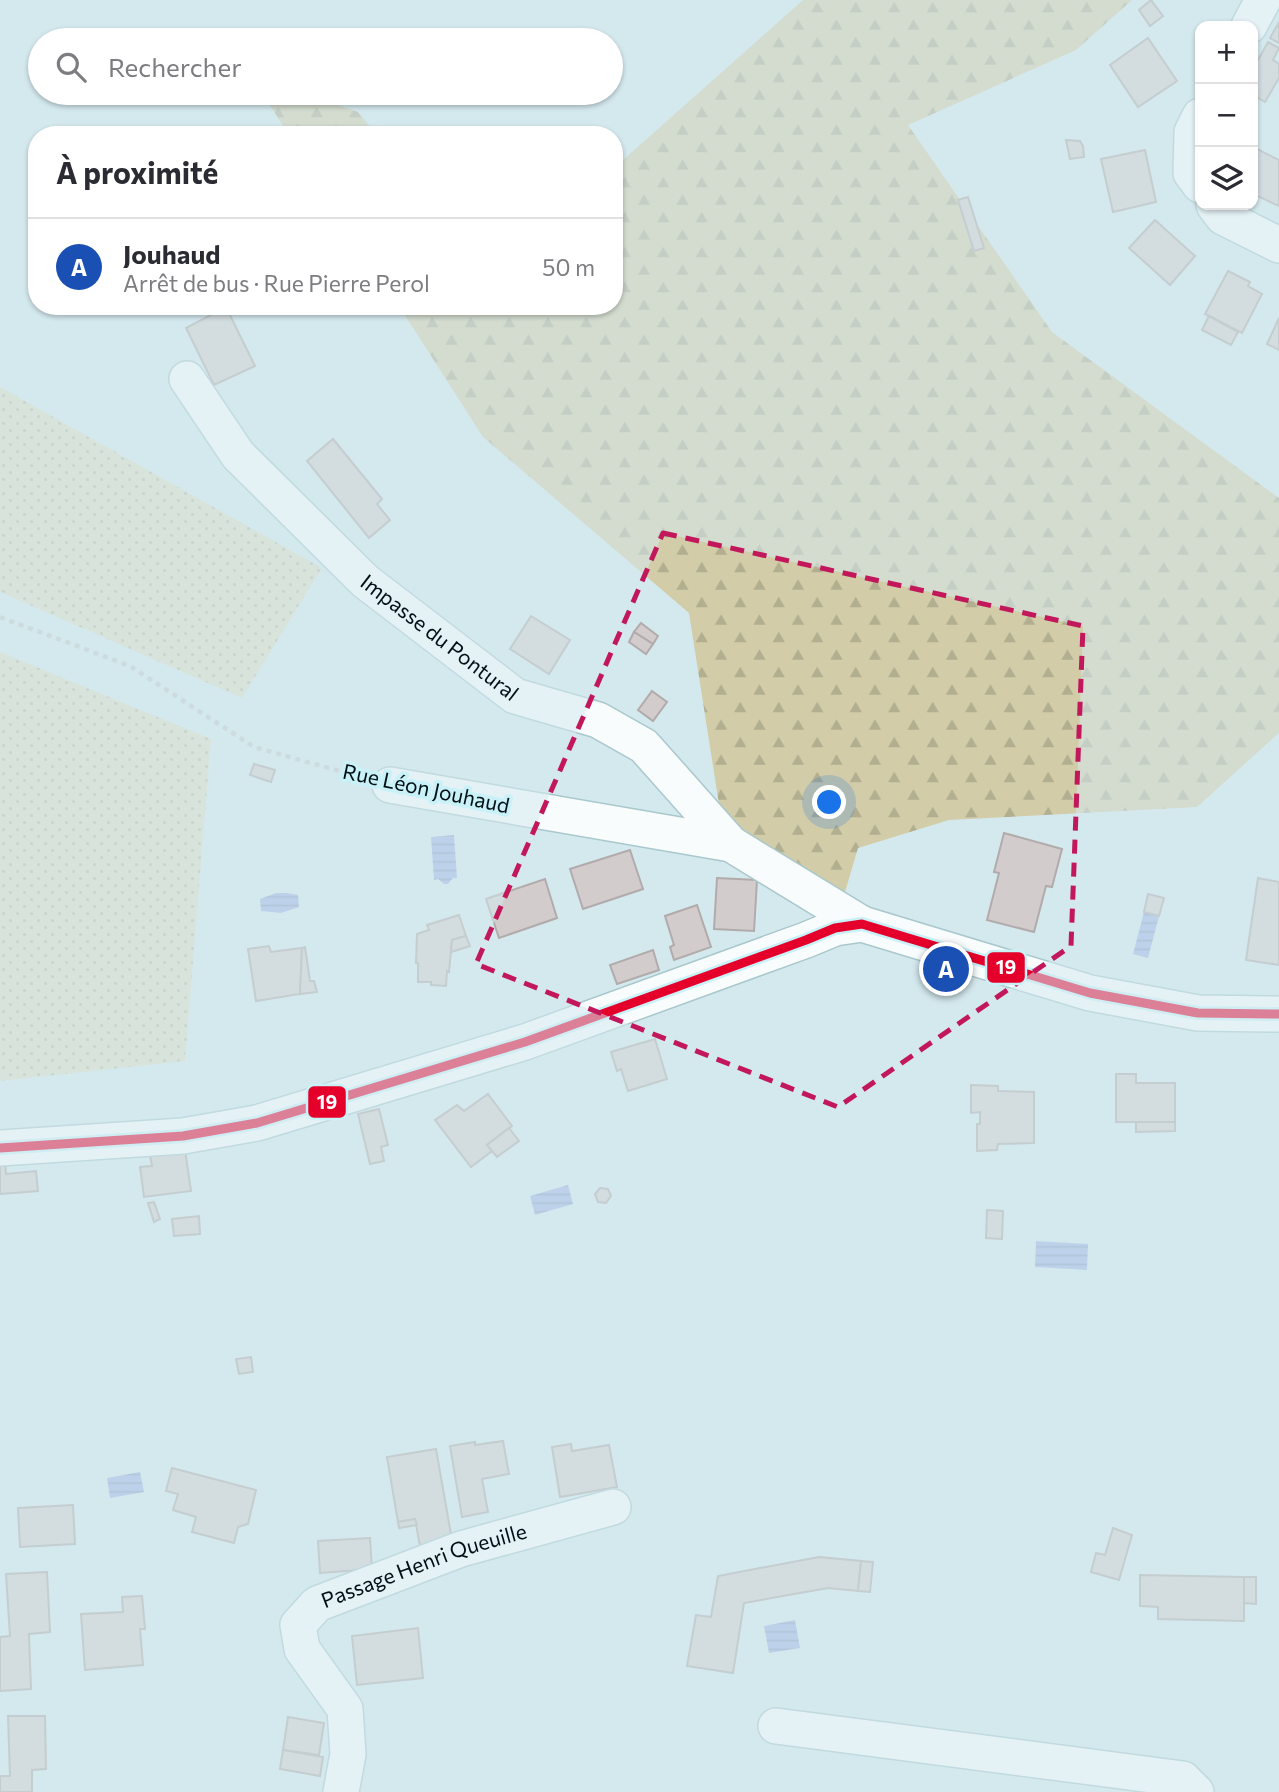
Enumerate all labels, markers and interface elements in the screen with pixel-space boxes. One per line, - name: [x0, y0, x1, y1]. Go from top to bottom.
- map controls: [1195, 21, 1258, 210]
- button: +: [1195, 21, 1258, 84]
- search box: [28, 28, 623, 105]
- icon: search: [52, 48, 90, 86]
- text: Rechercher: [108, 51, 242, 82]
- button: −: [1195, 84, 1258, 147]
- button: layers: [1195, 147, 1258, 210]
- text: À proximité: [56, 153, 218, 190]
- text: Jouhaud: [123, 238, 220, 269]
- text: A: [71, 253, 87, 281]
- text: 50 m: [542, 253, 595, 281]
- text: Arrêt de bus · Rue Pierre Perol: [123, 269, 430, 297]
- street label: Impasse du Pontural: [356, 568, 524, 705]
- street label: Rue Léon Jouhaud: [341, 758, 512, 817]
- your location: [812, 785, 846, 819]
- pin: A: [923, 943, 969, 995]
- line badge: 19: [986, 951, 1026, 984]
- text: 19: [996, 955, 1016, 978]
- line badge: 19: [307, 1085, 347, 1119]
- text: 19: [317, 1090, 337, 1113]
- street label: Passage Henri Queuille: [317, 1517, 529, 1612]

